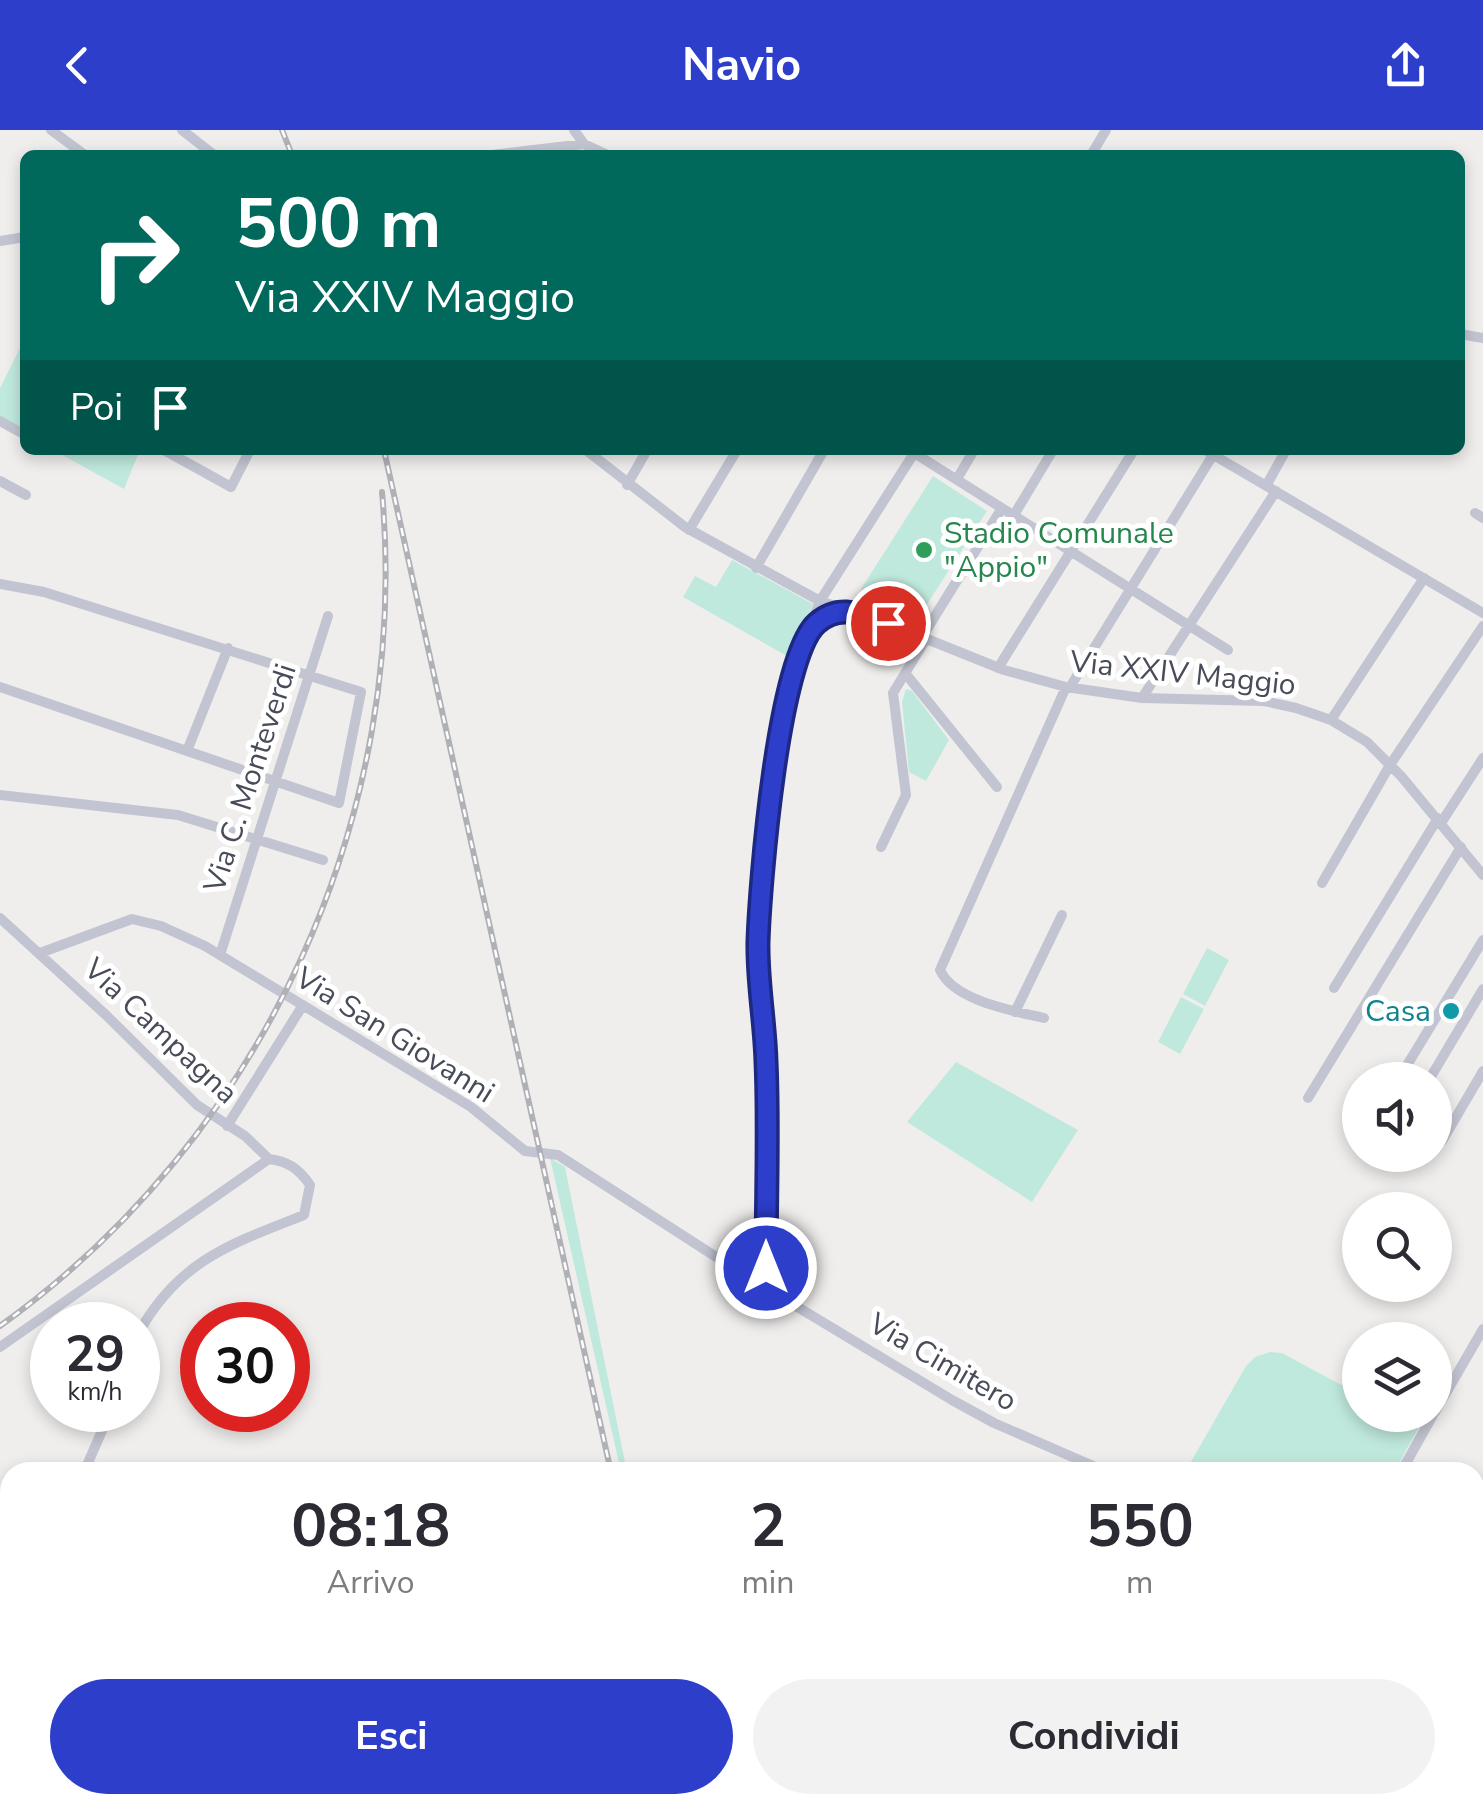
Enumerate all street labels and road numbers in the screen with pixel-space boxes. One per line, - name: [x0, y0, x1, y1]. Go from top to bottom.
- street label: Via XXIV Maggio: [1067, 641, 1298, 706]
- street label: Via C. Monteverdi: [194, 659, 307, 899]
- street label: Via Campagna: [74, 949, 246, 1113]
- street label: Via San Giovanni: [286, 957, 502, 1113]
- street label: Via Cimitero: [860, 1303, 1024, 1421]

